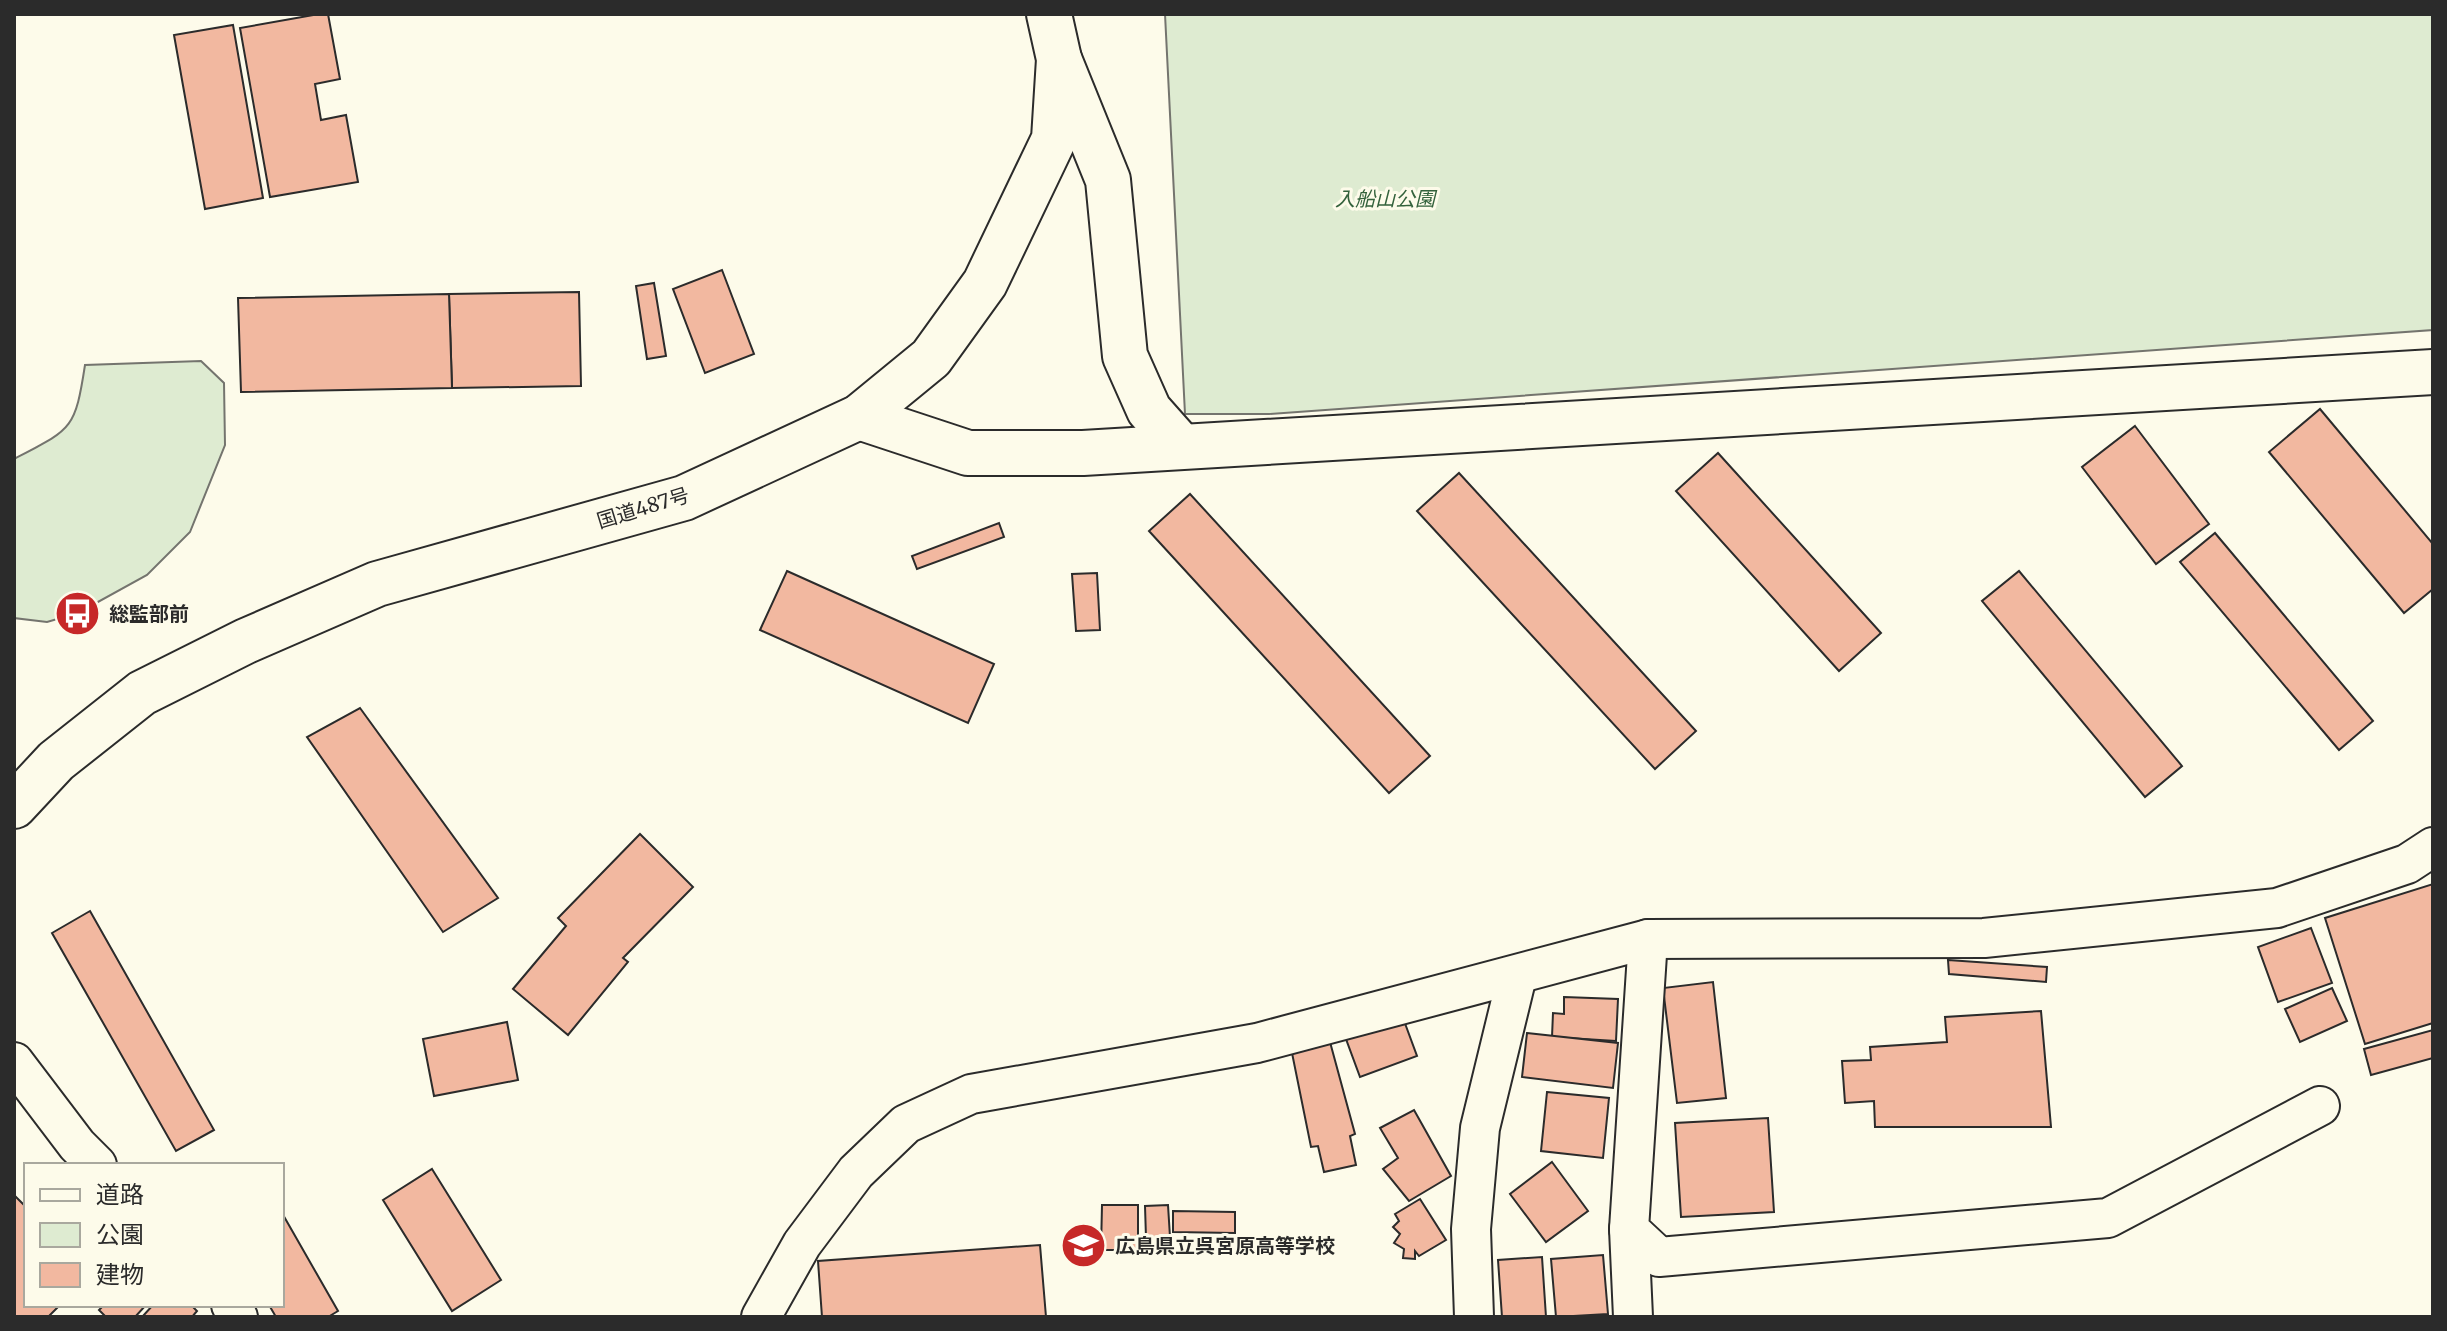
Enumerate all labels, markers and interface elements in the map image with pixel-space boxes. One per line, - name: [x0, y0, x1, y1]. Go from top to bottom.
- park label: 入船山公園: [1335, 186, 1438, 211]
- street label: 国道487号: [594, 482, 692, 533]
- bus stop icon: 総監部前: [54, 590, 102, 638]
- place label: 総監部前: [109, 601, 189, 626]
- legend: [24, 1163, 284, 1307]
- text: 道路: [96, 1179, 144, 1210]
- text: 公園: [96, 1219, 144, 1250]
- school or university icon: 広島県立呉宮原高等学校: [1060, 1222, 1108, 1270]
- place label: 広島県立呉宮原高等学校: [1115, 1233, 1335, 1258]
- text: 建物: [96, 1259, 144, 1290]

